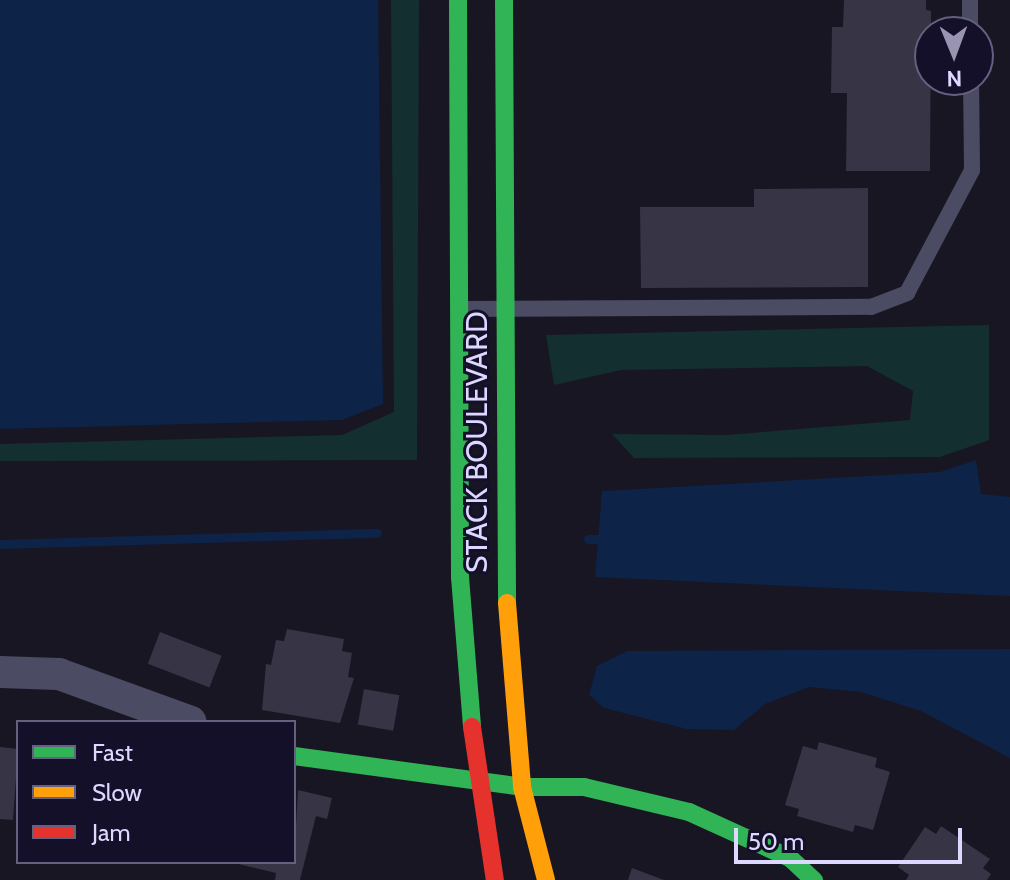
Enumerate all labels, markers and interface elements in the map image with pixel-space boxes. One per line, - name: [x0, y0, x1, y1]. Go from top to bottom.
- north arrow: [914, 16, 994, 96]
- text: N: [946, 65, 962, 92]
- street label: STACK BOULEVARD: [459, 311, 495, 573]
- legend: [16, 720, 296, 864]
- text: Fast: [92, 738, 133, 767]
- text: Slow: [92, 778, 142, 807]
- scale bar: [738, 812, 966, 862]
- text: Jam: [92, 818, 130, 847]
- text: 50 m: [748, 827, 804, 856]

